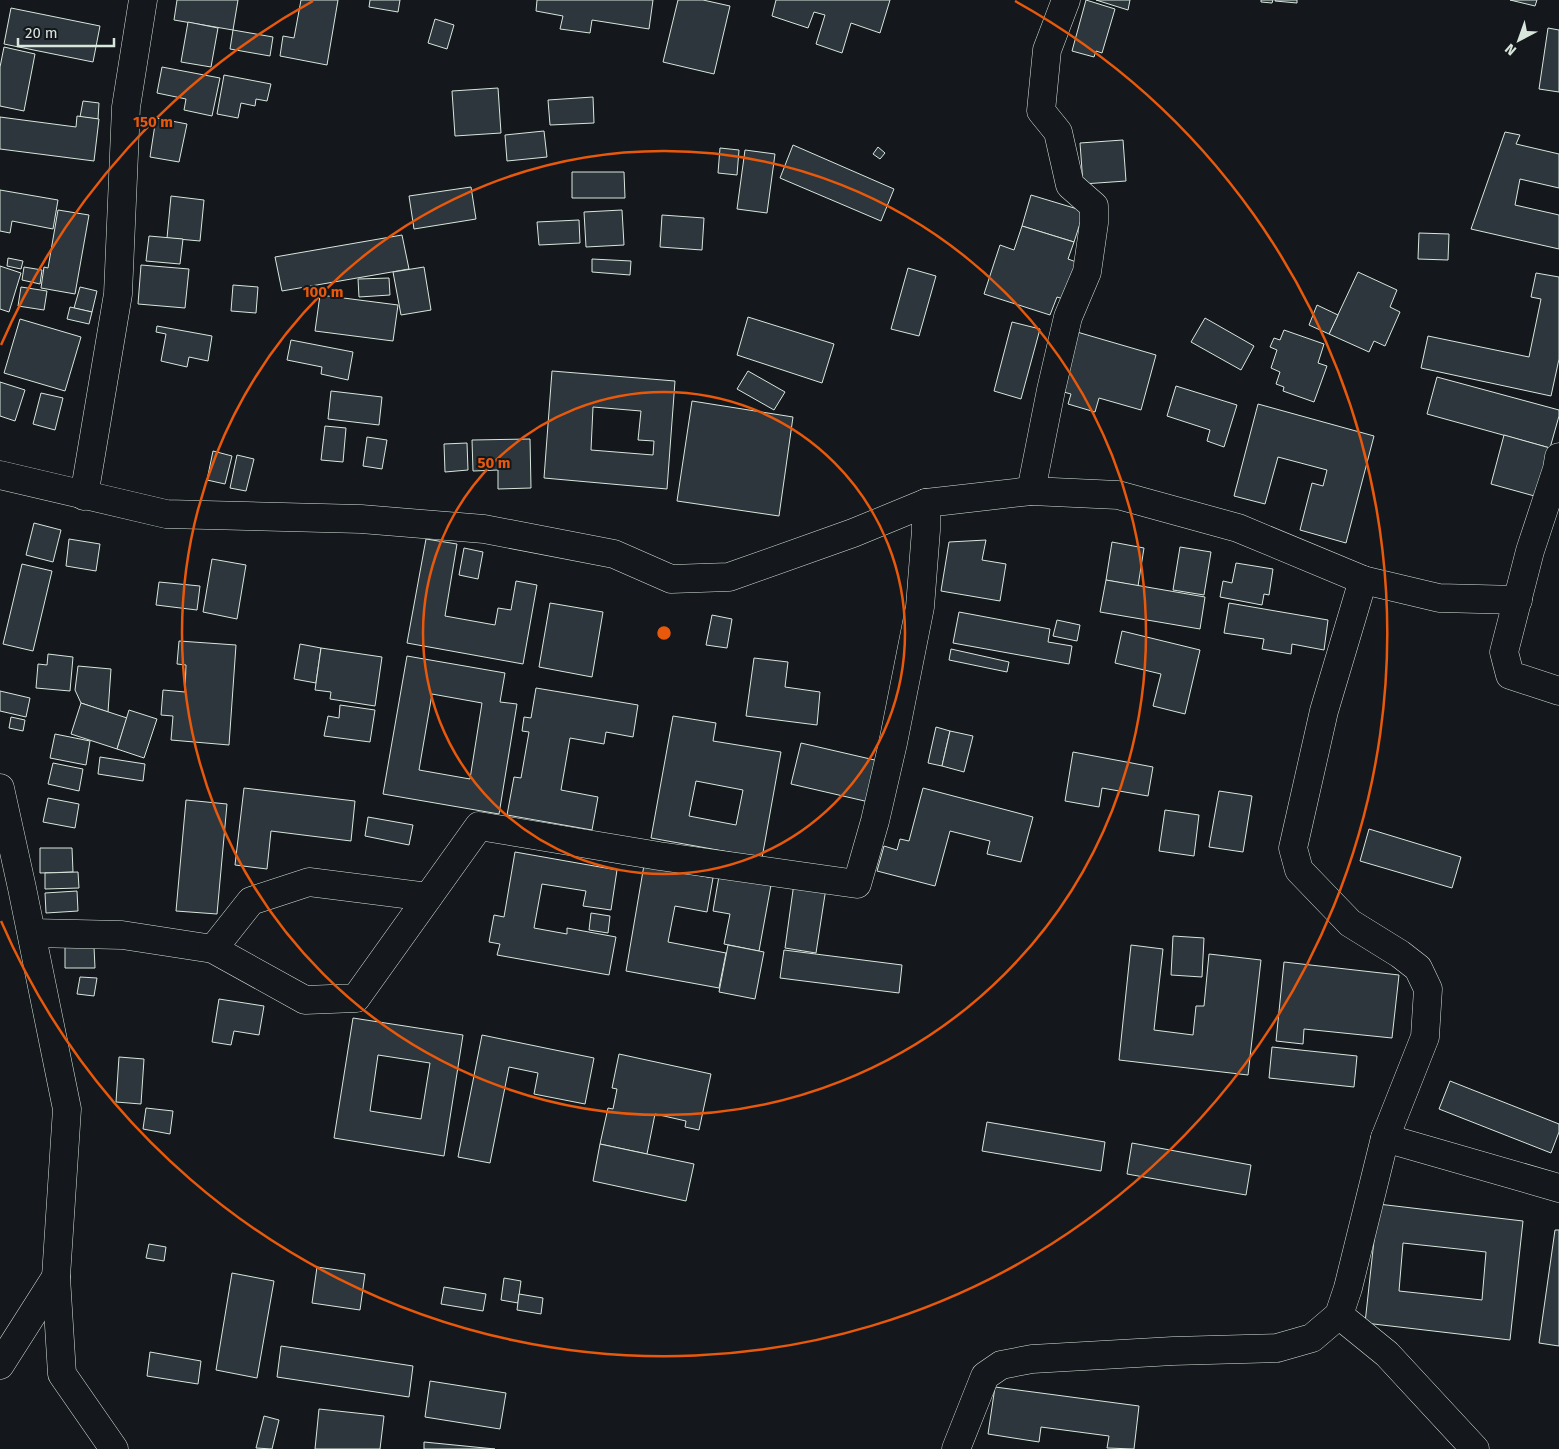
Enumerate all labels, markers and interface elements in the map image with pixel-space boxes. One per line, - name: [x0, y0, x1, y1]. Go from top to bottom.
- scale bar: [18, 15, 114, 47]
- north arrow: [1494, 15, 1544, 65]
- text: 20 m: [25, 24, 58, 42]
- text: N: [1502, 40, 1520, 59]
- text: 150 m: [133, 113, 173, 131]
- text: 100 m: [303, 283, 343, 301]
- text: 50 m: [477, 454, 511, 472]
- centre of rings: [655, 624, 673, 642]

